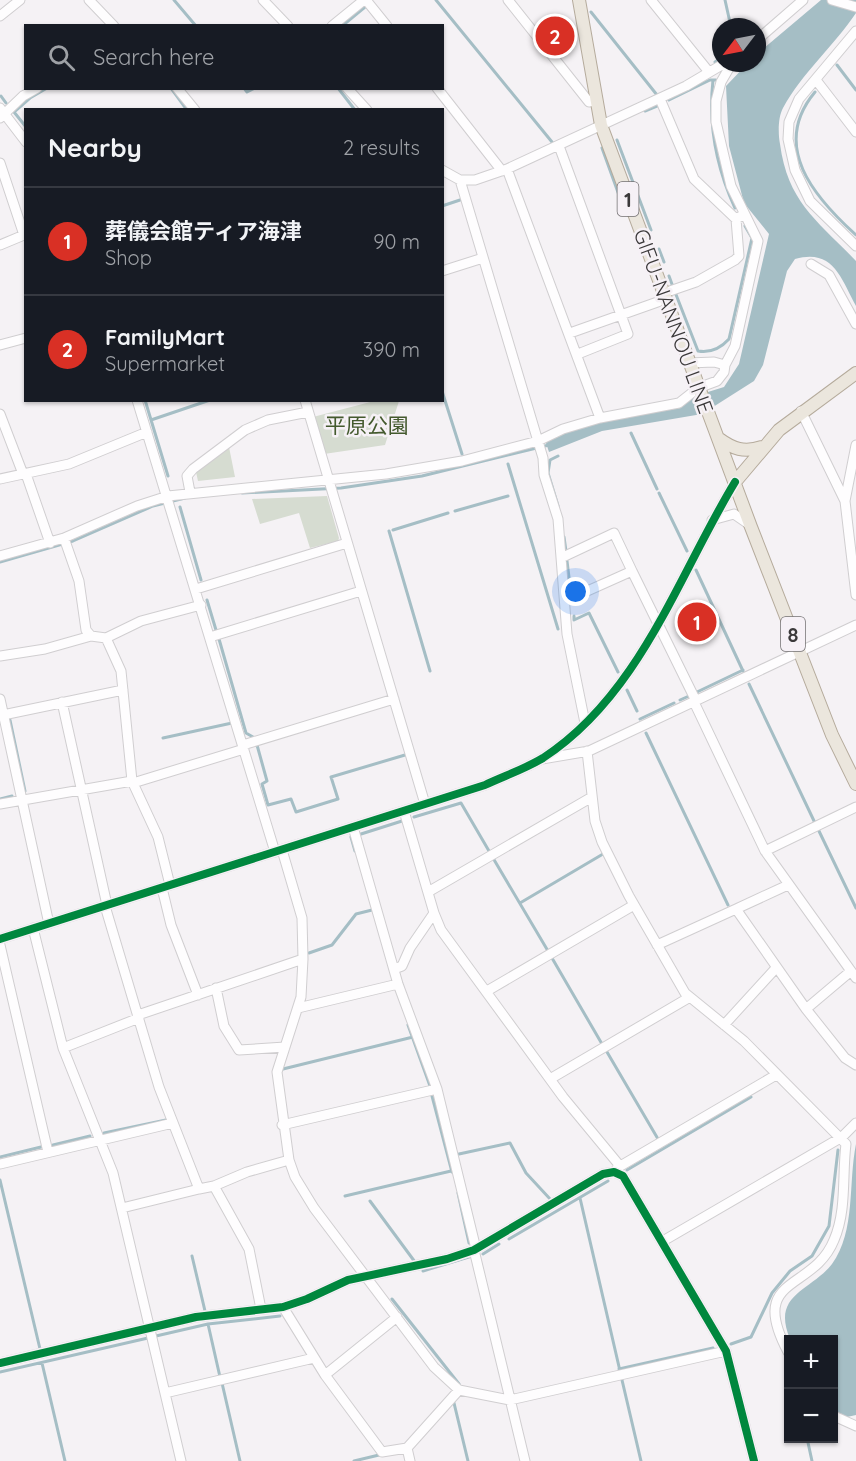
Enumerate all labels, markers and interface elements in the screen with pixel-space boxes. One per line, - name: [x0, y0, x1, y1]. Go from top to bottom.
- pin: 2: [536, 14, 574, 58]
- north arrow: [712, 18, 766, 72]
- search box: [24, 24, 444, 90]
- icon: search: [45, 41, 78, 74]
- text: Search here: [93, 43, 214, 71]
- text: Nearby: [48, 131, 142, 164]
- text: 2 results: [343, 135, 420, 160]
- road number: 1: [618, 182, 638, 216]
- text: 葬儀会館ティア海津: [105, 217, 302, 245]
- street label: GIFU-NANNOU LINE: [628, 225, 720, 417]
- text: 1: [64, 229, 71, 254]
- text: 90 m: [373, 229, 420, 254]
- text: Shop: [105, 245, 152, 270]
- text: FamilyMart: [105, 323, 225, 351]
- text: 2: [62, 337, 73, 362]
- text: 390 m: [363, 337, 420, 362]
- text: Supermarket: [105, 351, 225, 376]
- park label: 平原公園: [325, 412, 409, 438]
- your location: [561, 577, 590, 606]
- pin: 1: [678, 600, 716, 644]
- road number: 8: [781, 617, 805, 651]
- map controls: [784, 1335, 838, 1443]
- button: +: [784, 1335, 838, 1389]
- button: −: [784, 1389, 838, 1443]

